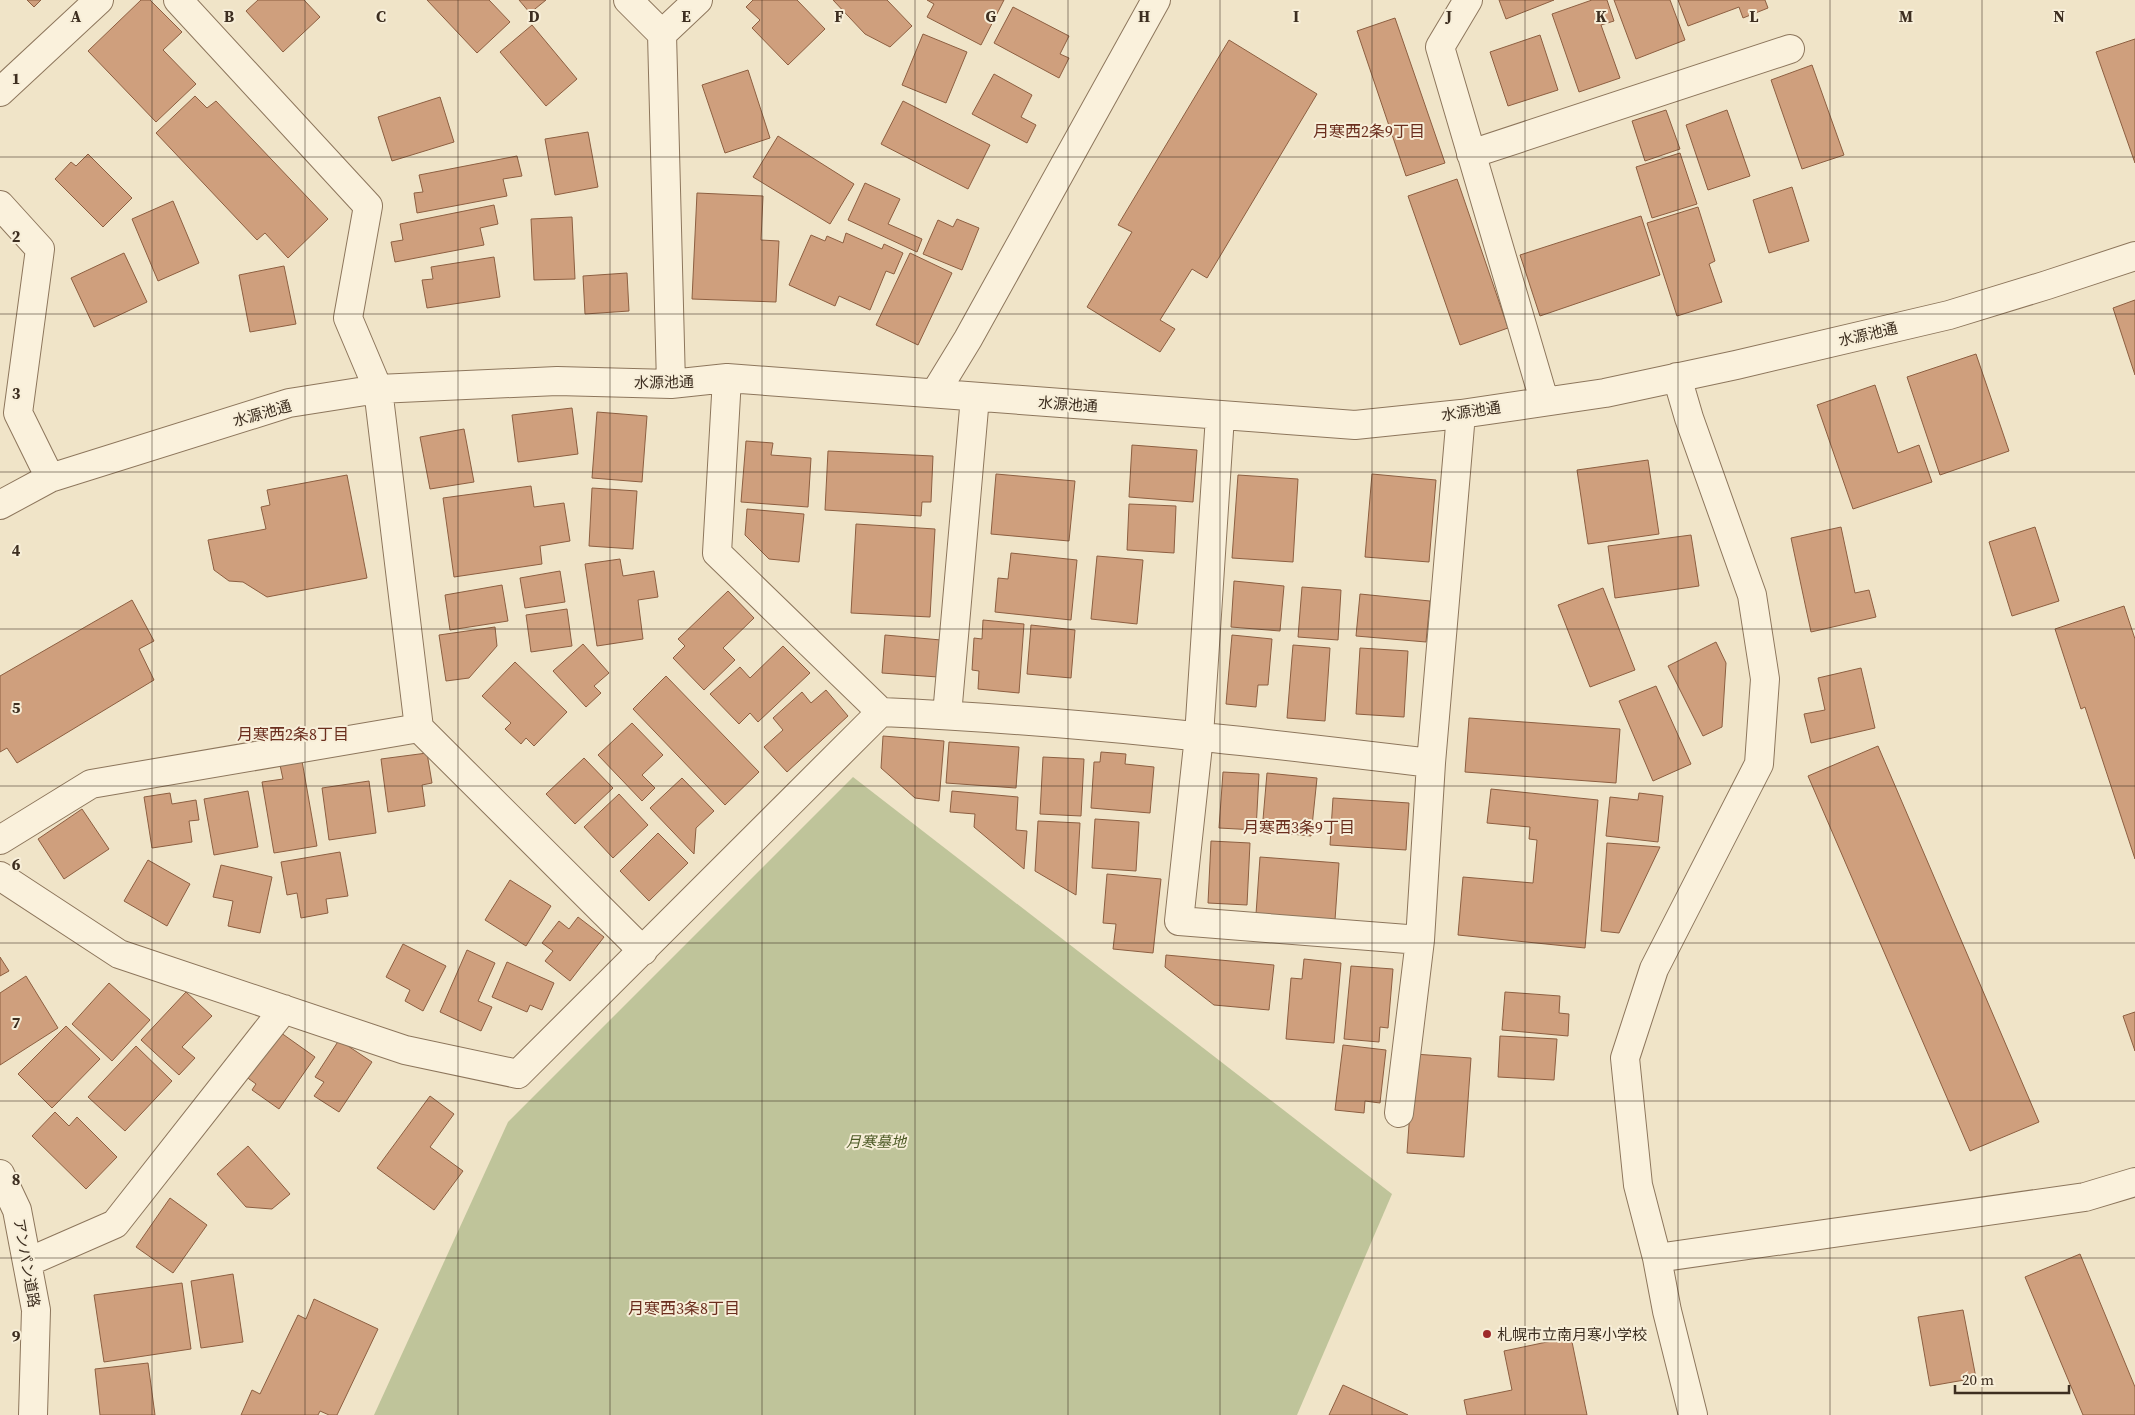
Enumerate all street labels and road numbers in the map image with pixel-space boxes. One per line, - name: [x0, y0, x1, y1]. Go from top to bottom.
- street label: 水源池通: [1836, 317, 1900, 351]
- street label: 水源池通: [634, 371, 694, 393]
- street label: 水源池通: [1037, 391, 1099, 417]
- street label: 水源池通: [230, 395, 294, 431]
- street label: 水源池通: [1440, 396, 1502, 426]
- street label: アンパン道路: [9, 1217, 45, 1309]

